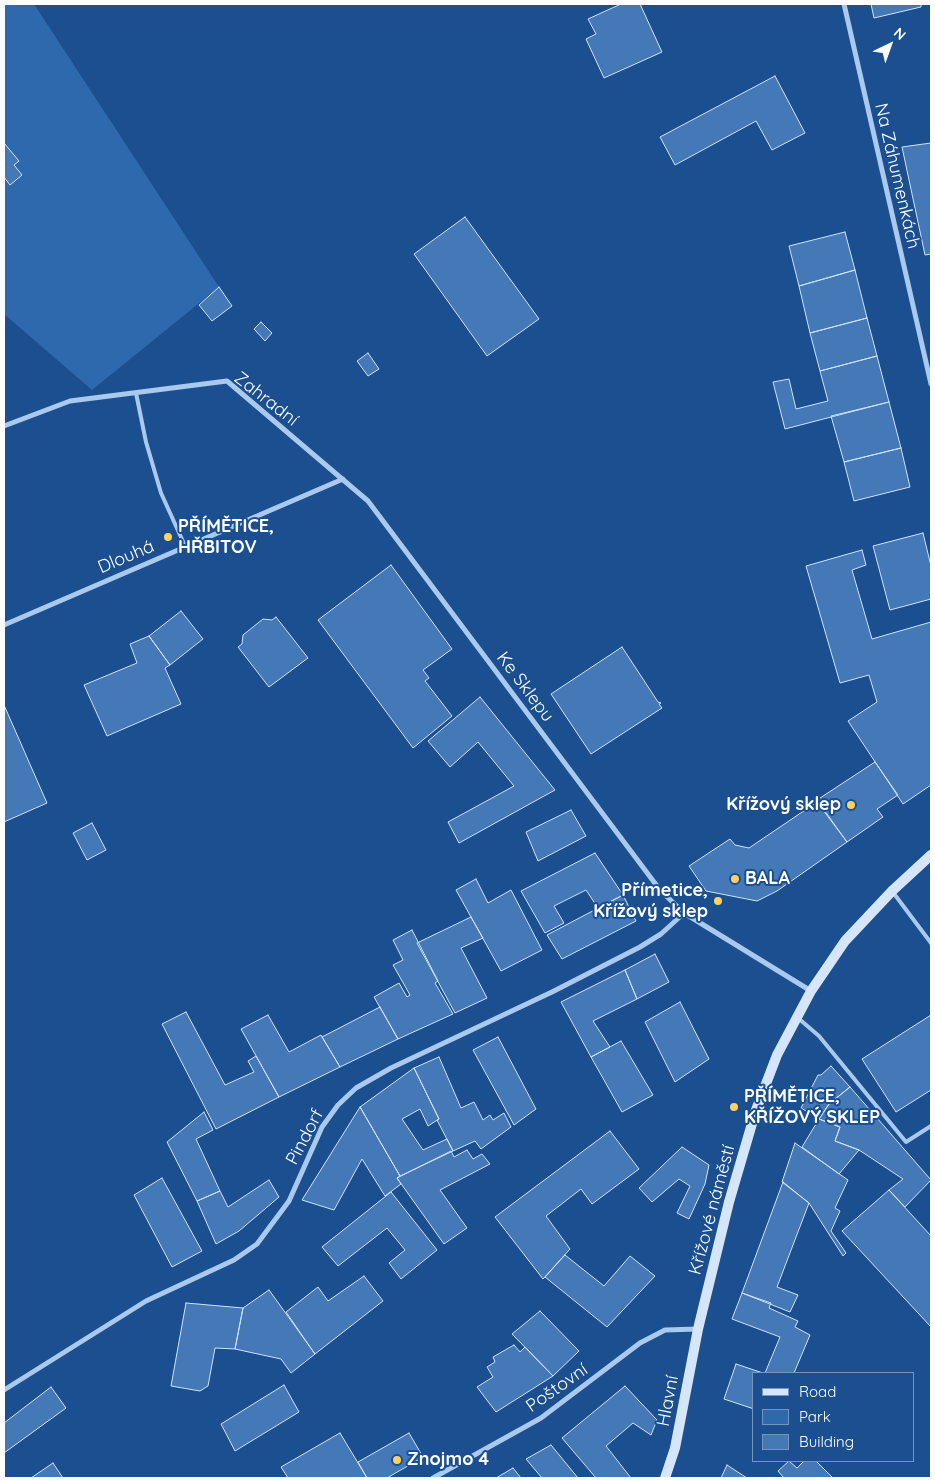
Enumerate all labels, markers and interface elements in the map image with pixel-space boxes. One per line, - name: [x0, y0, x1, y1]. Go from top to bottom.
- north arrow: [865, 20, 915, 70]
- text: N: [890, 24, 910, 44]
- street label: Na Záhumenkách: [870, 101, 924, 251]
- street label: Zahradní: [230, 367, 302, 431]
- place label: PŘÍMĚTICE, HŘBITOV: [178, 516, 274, 558]
- marker: PŘÍMĚTICE, HŘBITOV: [162, 531, 174, 543]
- street label: Dlouhá: [95, 536, 157, 578]
- street label: Ke Sklepu: [492, 648, 558, 726]
- place label: Křížový sklep: [726, 794, 841, 816]
- marker: Křížový sklep: [845, 799, 857, 811]
- place label: BALA: [745, 868, 790, 890]
- marker: BALA: [729, 873, 741, 885]
- place label: Přímetice, Křížový sklep: [593, 880, 708, 922]
- marker: Přímetice, Křížový sklep: [712, 895, 724, 907]
- place label: PŘÍMĚTICE, KŘÍŽOVÝ SKLEP: [744, 1086, 880, 1128]
- marker: PŘÍMĚTICE, KŘÍŽOVÝ SKLEP: [728, 1101, 740, 1113]
- street label: Pindorf: [281, 1105, 329, 1169]
- street label: Křížové náměstí: [684, 1143, 740, 1277]
- street label: Poštovní: [522, 1359, 592, 1417]
- legend: [752, 1372, 915, 1462]
- street label: Hlavní: [652, 1374, 684, 1428]
- text: Road: [799, 1382, 836, 1401]
- text: Park: [799, 1407, 831, 1426]
- text: Building: [799, 1432, 854, 1451]
- place label: Znojmo 4: [407, 1449, 489, 1471]
- marker: Znojmo 4: [391, 1454, 403, 1466]

